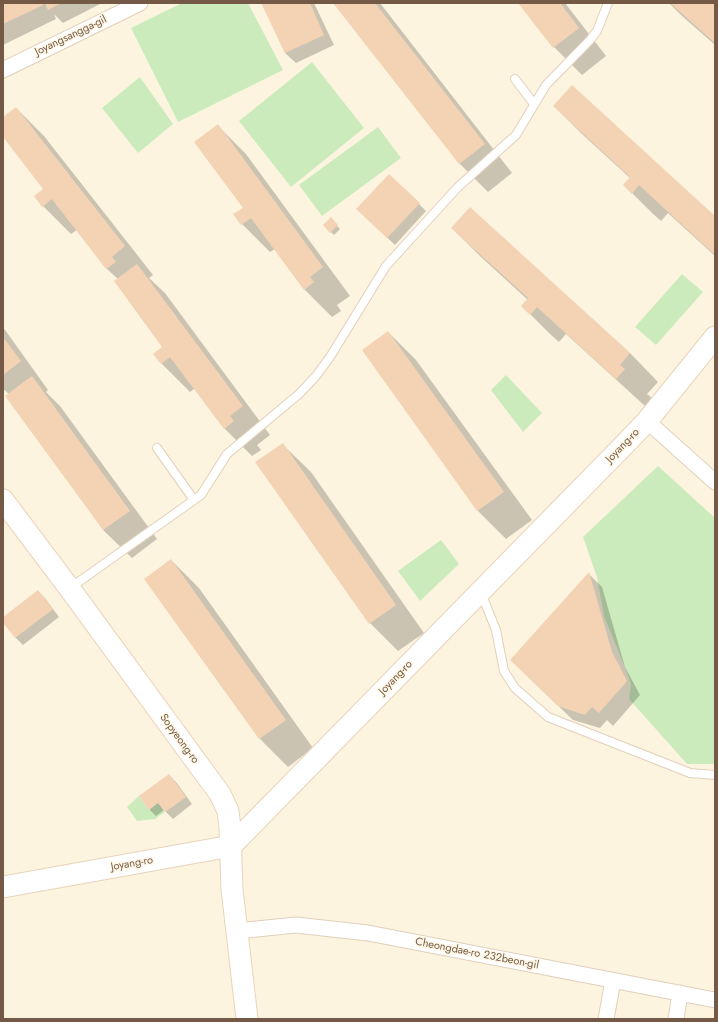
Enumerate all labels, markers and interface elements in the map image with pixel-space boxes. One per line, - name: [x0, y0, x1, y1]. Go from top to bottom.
- street label: Joyangsangga-gil: [33, 13, 109, 59]
- street label: Joyang-ro: [603, 426, 643, 466]
- street label: Joyang-ro: [376, 658, 416, 698]
- street label: Sopyeong-ro: [156, 711, 202, 767]
- street label: Joyang-ro: [110, 854, 154, 874]
- street label: Cheongdae-ro 232beon-gil: [414, 936, 540, 972]

